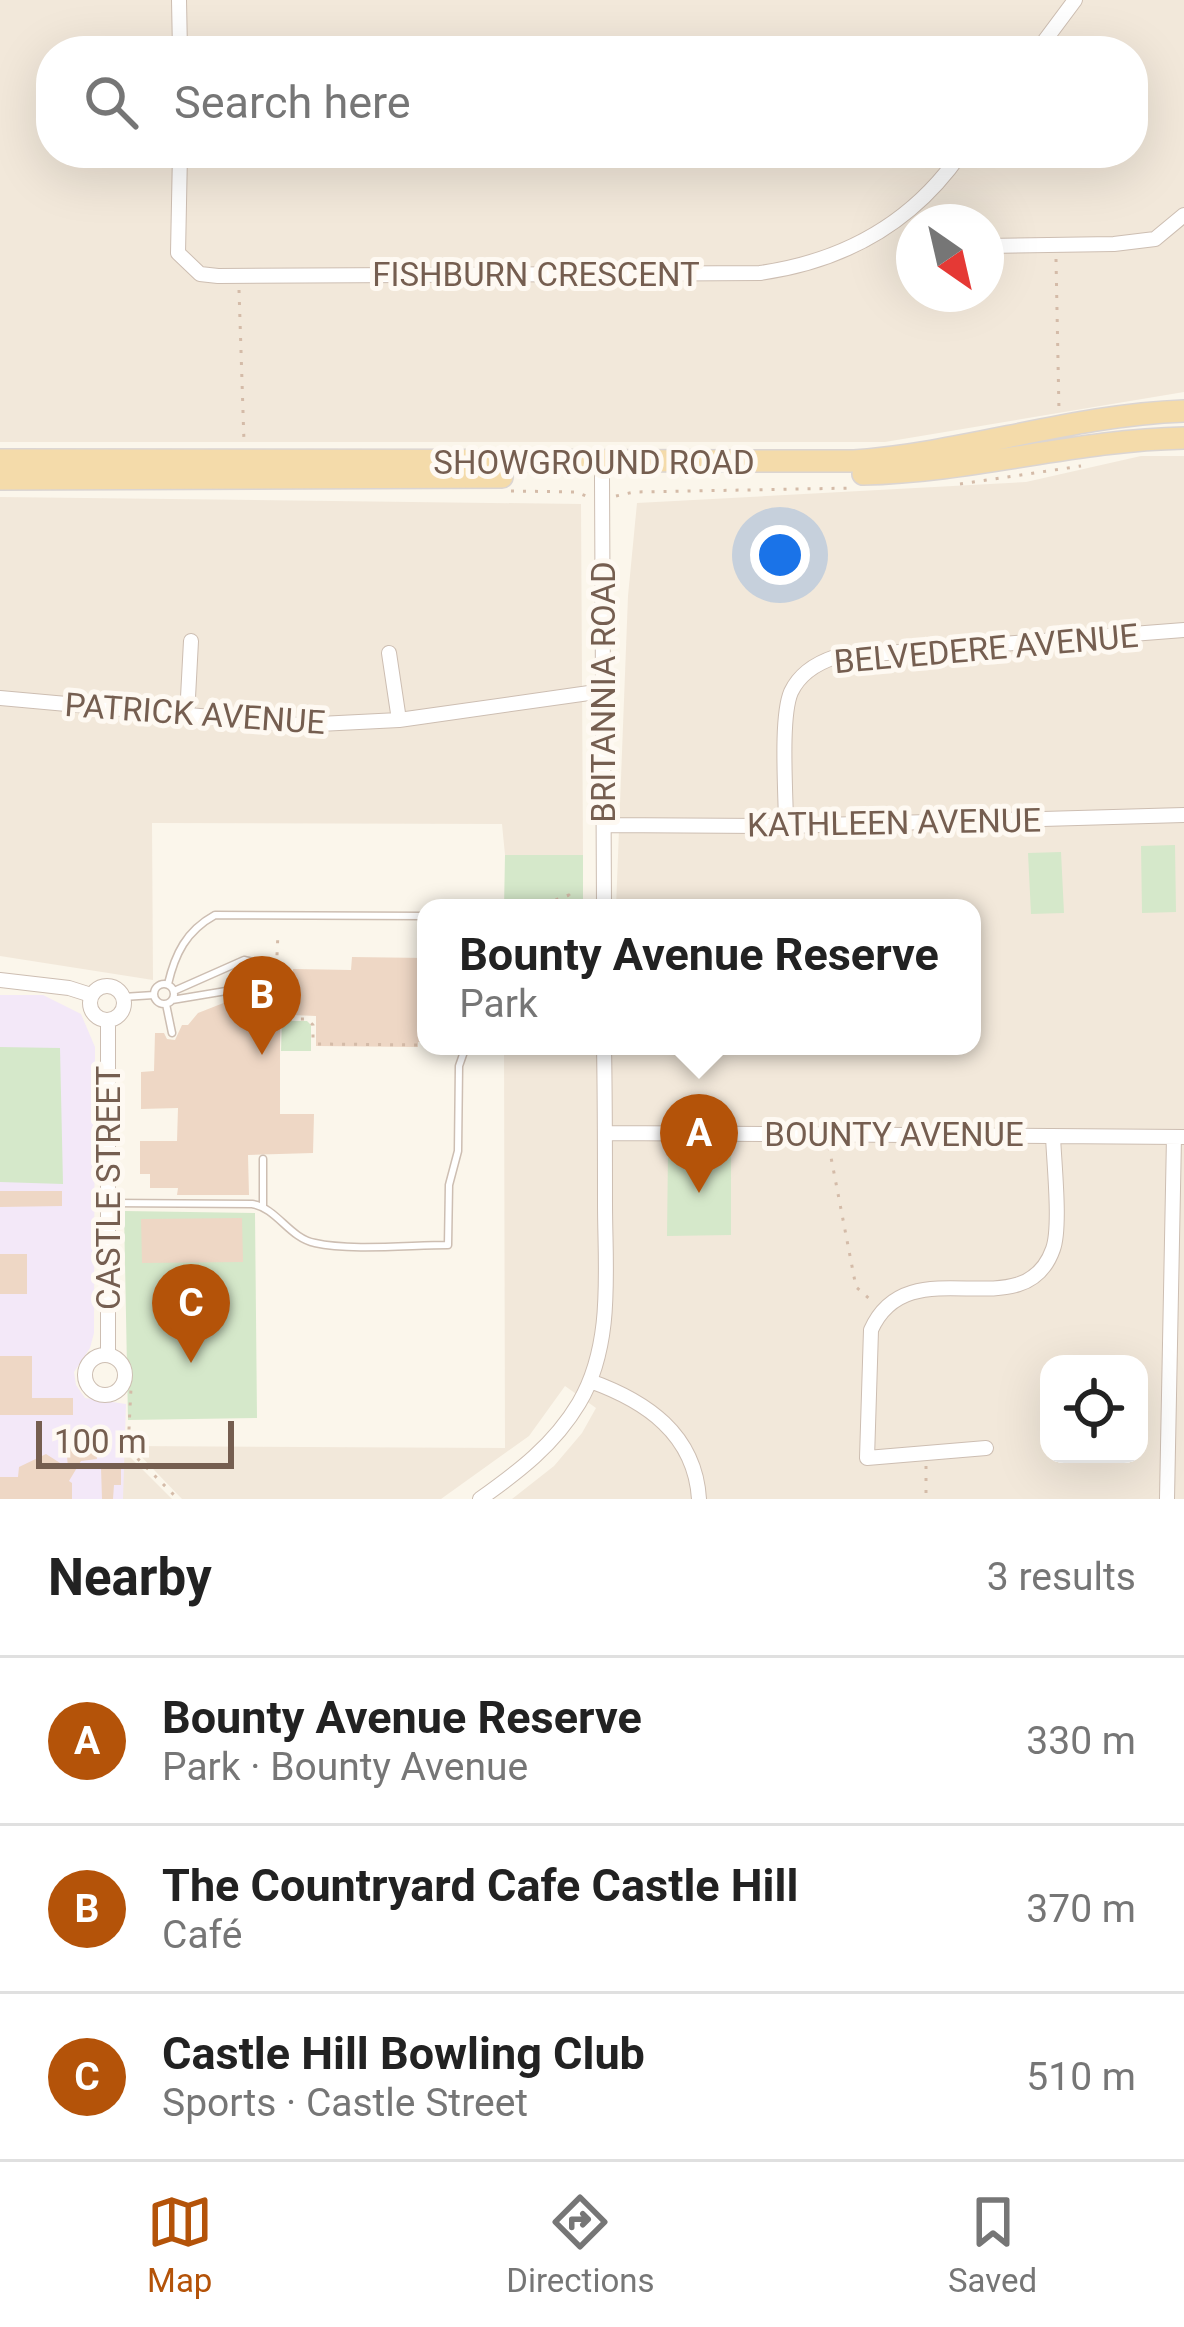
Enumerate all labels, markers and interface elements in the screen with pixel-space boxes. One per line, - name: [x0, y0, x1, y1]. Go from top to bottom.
- search box: [36, 36, 1148, 168]
- icon: search: [78, 69, 144, 135]
- text: Search here: [174, 76, 411, 129]
- north arrow: [896, 204, 1004, 312]
- street label: FISHBURN CRESCENT: [372, 255, 700, 294]
- street label: SHOWGROUND ROAD: [433, 443, 755, 482]
- your location: [750, 525, 810, 585]
- street label: BRITANNIA ROAD: [584, 561, 623, 823]
- street label: BELVEDERE AVENUE: [832, 616, 1140, 681]
- street label: PATRICK AVENUE: [63, 685, 327, 742]
- street label: KATHLEEN AVENUE: [747, 800, 1041, 845]
- popup: [417, 899, 981, 1055]
- text: Bounty Avenue Reserve: [459, 928, 939, 981]
- pin: B: [223, 956, 301, 1055]
- text: Park: [459, 981, 538, 1027]
- street label: CASTLE STREET: [89, 1066, 128, 1310]
- pin: A: [660, 1094, 738, 1193]
- street label: BOUNTY AVENUE: [764, 1115, 1024, 1154]
- pin: C: [152, 1264, 230, 1363]
- map controls: [1040, 1355, 1148, 1463]
- button: locate: [1040, 1355, 1148, 1463]
- scale bar: [36, 1415, 234, 1468]
- text: 100 m: [54, 1422, 147, 1461]
- text: Nearby: [48, 1548, 212, 1607]
- text: 3 results: [987, 1554, 1136, 1600]
- text: Bounty Avenue Reserve: [162, 1691, 642, 1744]
- text: A: [74, 1718, 100, 1764]
- text: 330 m: [1026, 1718, 1136, 1764]
- text: Park · Bounty Avenue: [162, 1744, 528, 1790]
- text: The Countryard Cafe Castle Hill: [162, 1859, 798, 1912]
- text: B: [75, 1886, 99, 1932]
- text: 370 m: [1026, 1886, 1136, 1932]
- text: Café: [162, 1912, 242, 1958]
- text: Castle Hill Bowling Club: [162, 2027, 645, 2080]
- text: C: [74, 2054, 100, 2100]
- text: 510 m: [1026, 2054, 1136, 2100]
- text: Sports · Castle Street: [162, 2080, 528, 2126]
- tab: Map: [147, 2189, 213, 2300]
- tab: Directions: [506, 2189, 655, 2300]
- tab: Saved: [948, 2189, 1037, 2300]

